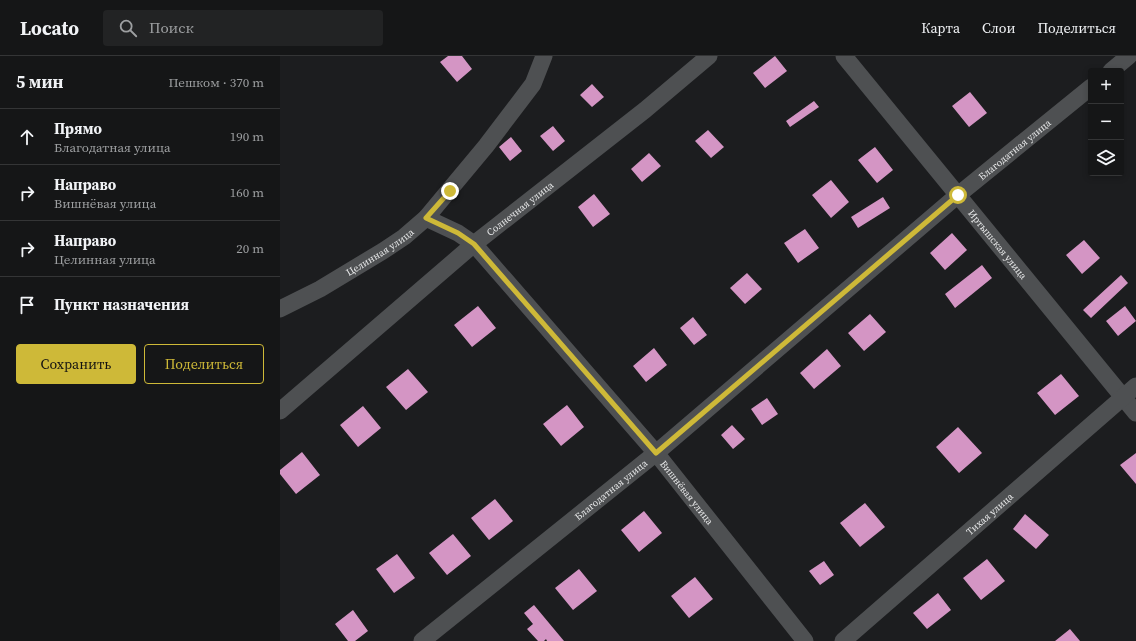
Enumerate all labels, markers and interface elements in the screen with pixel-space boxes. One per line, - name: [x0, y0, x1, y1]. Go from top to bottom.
- search box: [103, 10, 383, 46]
- text: Locato: [20, 15, 79, 41]
- icon: search: [117, 17, 139, 39]
- text: Поиск: [149, 17, 194, 38]
- text: Карта: [921, 18, 960, 38]
- text: Слои: [982, 18, 1016, 38]
- text: Поделиться: [1038, 18, 1116, 38]
- map controls: [1088, 68, 1124, 176]
- button: +: [1088, 68, 1124, 104]
- text: 5 мин: [16, 70, 64, 94]
- text: Пешком · 370 m: [169, 74, 264, 91]
- button: −: [1088, 104, 1124, 140]
- street label: Благодатная улица: [976, 116, 1054, 183]
- text: Прямо: [54, 118, 102, 139]
- icon: ahead: [16, 126, 38, 148]
- text: 190 m: [230, 128, 264, 145]
- text: Благодатная улица: [54, 139, 171, 156]
- button: layers: [1088, 140, 1124, 176]
- text: Направо: [54, 174, 116, 195]
- street label: Солнечная улица: [484, 178, 557, 239]
- icon: right: [16, 182, 38, 204]
- route end: [441, 182, 459, 200]
- text: 160 m: [230, 184, 264, 201]
- route start: [949, 186, 967, 204]
- text: Вишнёвая улица: [54, 195, 156, 212]
- street label: Иртышская улица: [965, 207, 1030, 283]
- street label: Целинная улица: [344, 225, 417, 279]
- text: Направо: [54, 230, 116, 251]
- icon: right: [16, 238, 38, 260]
- text: 20 m: [236, 240, 264, 257]
- text: Целинная улица: [54, 251, 156, 268]
- icon: arrive: [16, 294, 38, 316]
- text: Пункт назначения: [54, 294, 189, 315]
- button: Сохранить: [16, 344, 136, 384]
- button: Поделиться: [144, 344, 264, 384]
- street label: Благодатная улица: [572, 456, 651, 523]
- street label: Вишнёвая улица: [657, 458, 717, 528]
- street label: Тихая улица: [963, 489, 1017, 538]

